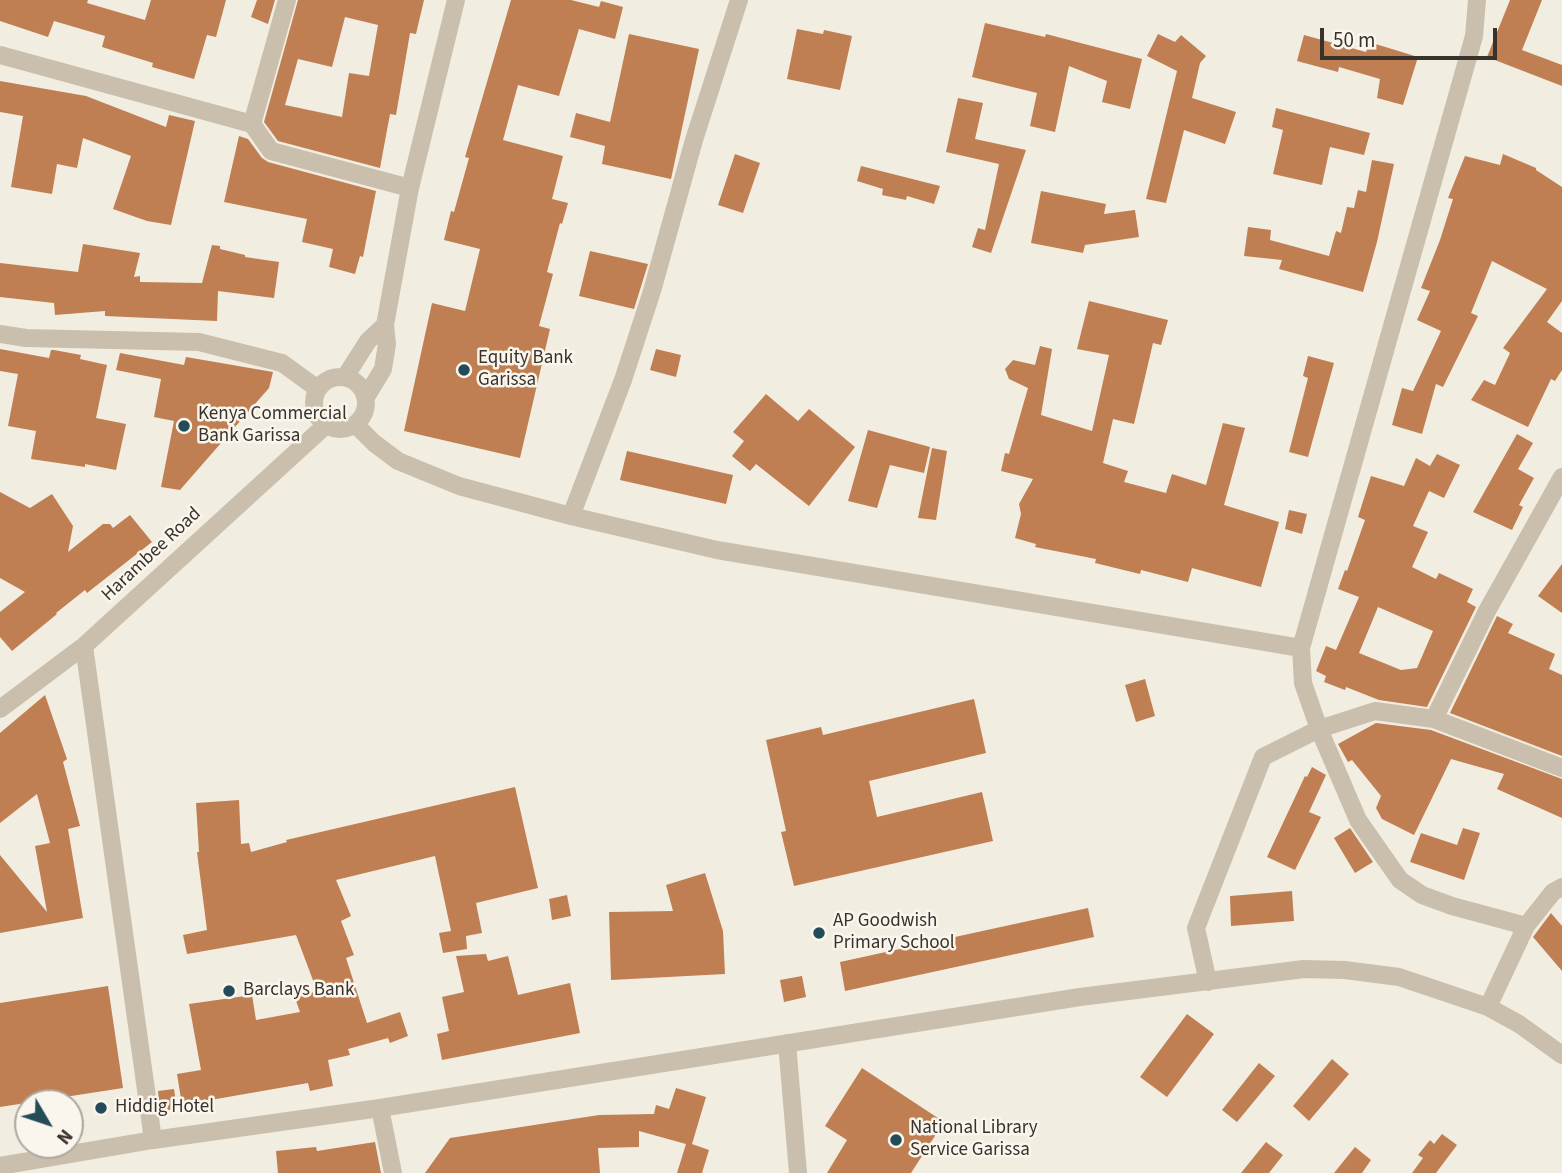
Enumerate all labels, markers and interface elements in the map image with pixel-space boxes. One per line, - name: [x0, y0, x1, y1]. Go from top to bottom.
- scale bar: [1324, 14, 1501, 58]
- text: 50 m: [1333, 25, 1375, 55]
- place label: Equity Bank Garissa: [478, 348, 573, 392]
- marker: Equity Bank Garissa: [456, 362, 472, 378]
- place label: Kenya Commercial Bank Garissa: [198, 404, 347, 448]
- marker: Kenya Commercial Bank Garissa: [176, 418, 192, 434]
- street label: Harambee Road: [98, 503, 206, 607]
- place label: AP Goodwish Primary School: [833, 911, 955, 955]
- marker: AP Goodwish Primary School: [811, 925, 827, 941]
- place label: Barclays Bank: [243, 980, 354, 1002]
- marker: Barclays Bank: [221, 983, 237, 999]
- north arrow: [14, 1089, 84, 1159]
- place label: Hiddig Hotel: [115, 1097, 214, 1119]
- marker: Hiddig Hotel: [93, 1100, 109, 1116]
- place label: National Library Service Garissa: [910, 1118, 1038, 1162]
- text: N: [50, 1123, 79, 1150]
- marker: National Library Service Garissa: [888, 1132, 904, 1148]

